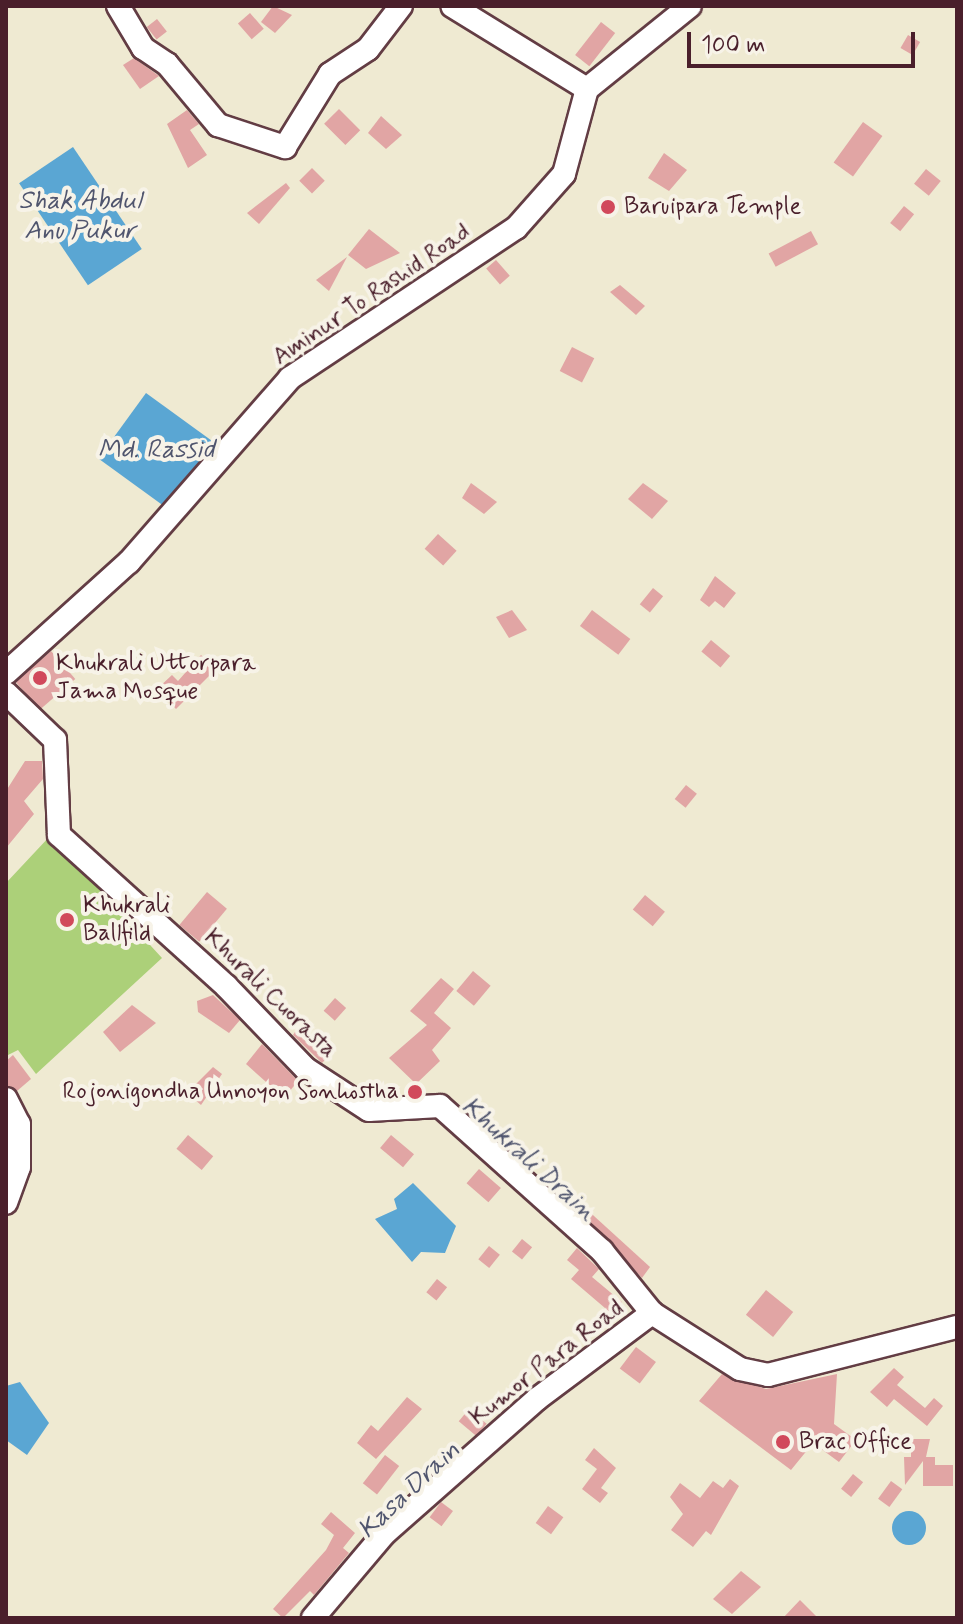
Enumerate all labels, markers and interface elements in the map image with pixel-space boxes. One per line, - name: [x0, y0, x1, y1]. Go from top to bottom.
- scale bar: [691, 16, 919, 66]
- text: 100 m: [701, 30, 765, 61]
- water label: Shak Abdul Anu Pukur: [21, 186, 139, 248]
- place label: Baruipara Temple: [624, 193, 796, 221]
- marker: Baruipara Temple: [599, 198, 617, 216]
- street label: Aminur To Rashid Road: [268, 218, 476, 372]
- water label: Md. Rassid: [98, 435, 214, 467]
- place label: Khukrali Uttorpara Jama Mosque: [56, 650, 256, 706]
- marker: Khukrali Uttorpara Jama Mosque: [31, 669, 49, 687]
- place label: Khukrali Ballfild: [83, 892, 170, 948]
- marker: Khukrali Ballfild: [58, 911, 76, 929]
- street label: Khurali Cuorasta: [198, 923, 342, 1065]
- place label: Rojonigondha Unnoyon Sonhostha: [66, 1078, 399, 1106]
- marker: Rojonigondha Unnoyon Sonhostha: [406, 1083, 424, 1101]
- water label: Khukrali Drain: [454, 1091, 602, 1229]
- street label: Kumor Para Road: [467, 1296, 627, 1430]
- place label: Brac Office: [799, 1428, 912, 1456]
- marker: Brac Office: [774, 1433, 792, 1451]
- water label: Kasa Drain: [351, 1435, 469, 1547]

